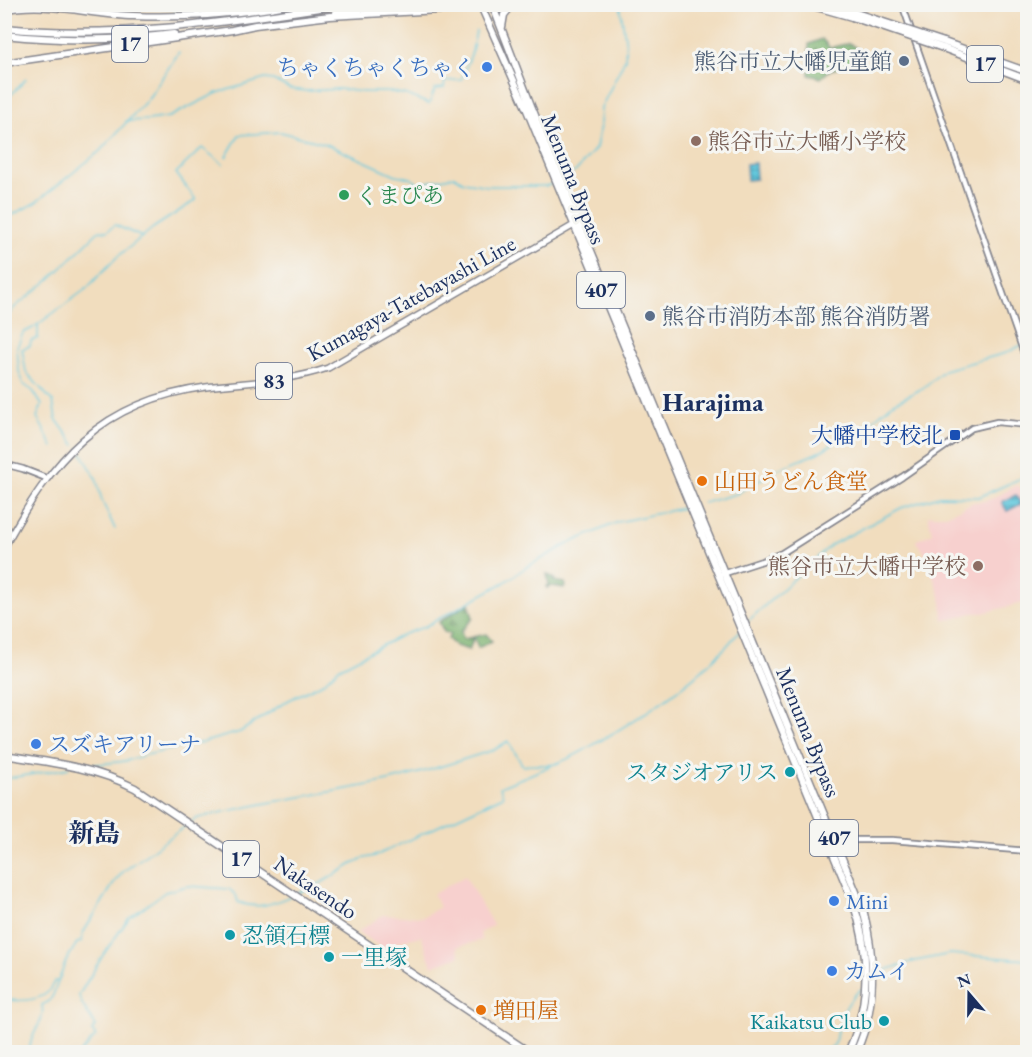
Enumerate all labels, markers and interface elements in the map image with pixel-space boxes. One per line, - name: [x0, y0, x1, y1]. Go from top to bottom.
- road number: 17: [112, 26, 148, 62]
- road number: 17: [967, 46, 1003, 82]
- place label: 熊谷市立大幡児童館: [694, 47, 892, 76]
- place label: ちゃくちゃくちゃく: [277, 53, 475, 82]
- marker: 熊谷市立大幡児童館: [897, 54, 911, 68]
- marker: ちゃくちゃくちゃく: [480, 60, 494, 74]
- street label: Menuma Bypass: [534, 110, 613, 249]
- place label: 熊谷市立大幡小学校: [708, 127, 906, 156]
- marker: 熊谷市立大幡小学校: [689, 134, 703, 148]
- place label: くまぴあ: [356, 181, 444, 210]
- marker: くまぴあ: [337, 188, 351, 202]
- street label: Kumagaya-Tatebayashi Line: [302, 229, 521, 368]
- road number: 407: [577, 272, 625, 308]
- place label: 熊谷市消防本部 熊谷消防署: [662, 302, 930, 331]
- marker: 熊谷市消防本部 熊谷消防署: [643, 309, 657, 323]
- road number: 83: [256, 363, 292, 399]
- district label: Harajima: [662, 385, 764, 419]
- place label: 大幡中学校北: [811, 421, 943, 450]
- marker: 大幡中学校北: [948, 428, 962, 442]
- place label: 山田うどん食堂: [714, 467, 868, 496]
- marker: 山田うどん食堂: [695, 474, 709, 488]
- place label: 熊谷市立大幡中学校: [768, 552, 966, 581]
- marker: 熊谷市立大幡中学校: [971, 559, 985, 573]
- street label: Menuma Bypass: [769, 663, 848, 802]
- place label: スズキアリーナ: [48, 730, 201, 759]
- marker: スズキアリーナ: [29, 737, 43, 751]
- place label: スタジオアリス: [626, 758, 778, 787]
- marker: スタジオアリス: [783, 765, 797, 779]
- district label: 新島: [68, 816, 120, 850]
- road number: 407: [810, 820, 858, 856]
- road number: 17: [223, 841, 259, 877]
- street label: Nakasendo: [268, 849, 363, 926]
- place label: Mini: [846, 887, 888, 916]
- marker: Mini: [827, 894, 841, 908]
- place label: 忍領石標: [242, 921, 330, 950]
- marker: 忍領石標: [223, 928, 237, 942]
- place label: 一里塚: [341, 943, 407, 972]
- marker: 一里塚: [322, 950, 336, 964]
- place label: カムイ: [844, 957, 910, 986]
- marker: カムイ: [825, 964, 839, 978]
- north arrow: [939, 964, 999, 1024]
- text: N: [954, 968, 974, 992]
- place label: 増田屋: [493, 996, 559, 1025]
- marker: 増田屋: [474, 1003, 488, 1017]
- place label: Kaikatsu Club: [750, 1007, 872, 1036]
- marker: Kaikatsu Club: [877, 1014, 891, 1028]

